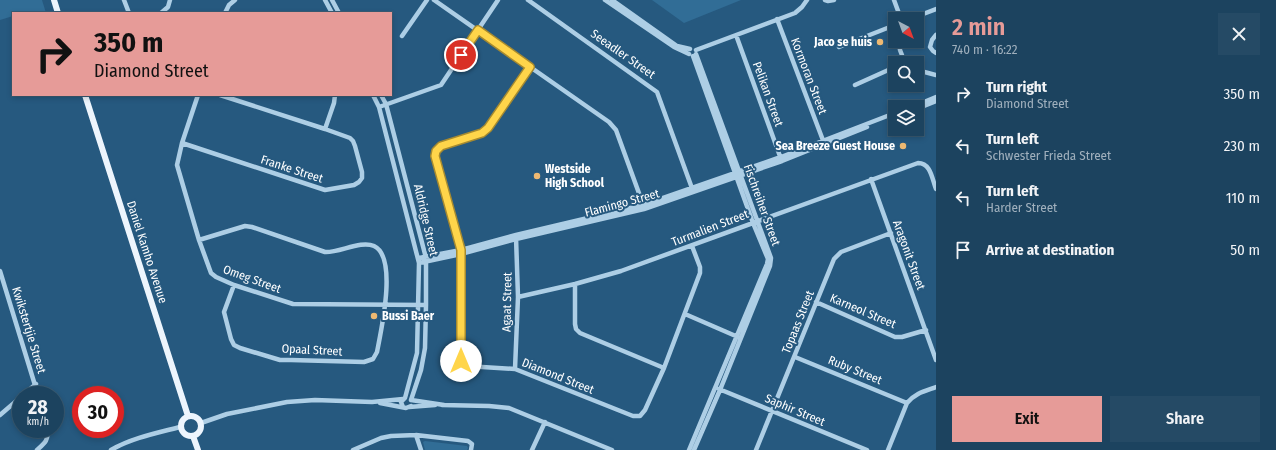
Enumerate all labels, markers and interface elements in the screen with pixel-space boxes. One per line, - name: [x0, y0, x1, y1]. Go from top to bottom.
- north arrow: [888, 12, 924, 48]
- map controls: [888, 12, 924, 136]
- text: 2 min: [952, 13, 1005, 41]
- button: close: [1218, 13, 1260, 55]
- text: 350 m: [94, 26, 163, 59]
- street label: Seeadler Street: [588, 27, 658, 81]
- icon: right: [28, 28, 80, 80]
- place label: Jaco se huis: [813, 35, 873, 49]
- street label: Kormoran Street: [788, 36, 830, 116]
- marker: Jaco se huis: [875, 37, 885, 47]
- pin: [444, 38, 478, 72]
- text: 740 m · 16:22: [952, 42, 1018, 57]
- icon: arrive: [450, 44, 472, 66]
- button: search: [888, 56, 924, 92]
- text: Diamond Street: [94, 60, 209, 82]
- street label: Pelikan Street: [750, 60, 786, 128]
- text: Turn right: [986, 78, 1047, 96]
- icon: right: [952, 83, 974, 105]
- text: 350 m: [1223, 85, 1260, 103]
- text: Diamond Street: [986, 96, 1069, 111]
- button: layers: [888, 100, 924, 136]
- text: Turn left: [986, 130, 1039, 148]
- icon: left: [952, 135, 974, 157]
- text: 230 m: [1224, 137, 1260, 155]
- place label: Sea Breeze Guest House: [775, 139, 895, 153]
- marker: Sea Breeze Guest House: [898, 141, 908, 151]
- text: Schwester Frieda Street: [986, 148, 1111, 163]
- street label: Franke Street: [259, 152, 325, 186]
- place label: Westside High School: [545, 162, 605, 190]
- street label: Fischreiher Street: [741, 162, 783, 248]
- marker: Westside High School: [532, 171, 542, 181]
- text: Turn left: [986, 182, 1039, 200]
- street label: Aldridge Street: [411, 183, 441, 257]
- street label: Flamingo Street: [583, 186, 661, 220]
- icon: left: [952, 187, 974, 209]
- text: 110 m: [1226, 189, 1260, 207]
- street label: Daniel Kamho Avenue: [124, 199, 170, 305]
- text: Harder Street: [986, 200, 1057, 215]
- street label: Turmalien Street: [670, 207, 751, 249]
- street label: Aragonit Street: [890, 218, 928, 292]
- icon: arrive: [952, 239, 974, 261]
- text: Arrive at destination: [986, 241, 1114, 259]
- text: 50 m: [1230, 241, 1260, 259]
- street label: Omeg Street: [221, 262, 283, 296]
- street label: Agaat Street: [499, 272, 515, 332]
- street label: Kwikstertjie Street: [9, 285, 49, 375]
- street label: Topaas Street: [779, 288, 817, 355]
- street label: Karneol Street: [828, 291, 898, 331]
- place label: Bussi Baer: [382, 309, 435, 323]
- marker: Bussi Baer: [369, 311, 379, 321]
- position arrow: [440, 340, 482, 382]
- street label: Opaal Street: [281, 341, 343, 359]
- street label: Ruby Street: [826, 353, 884, 387]
- street label: Diamond Street: [520, 355, 596, 397]
- speed limit sign: 30: [72, 386, 124, 438]
- street label: Saphir Street: [763, 391, 827, 429]
- text: 28: [28, 395, 48, 419]
- button: Exit: [952, 396, 1102, 442]
- button: Share: [1110, 396, 1260, 442]
- text: km/h: [27, 416, 49, 428]

